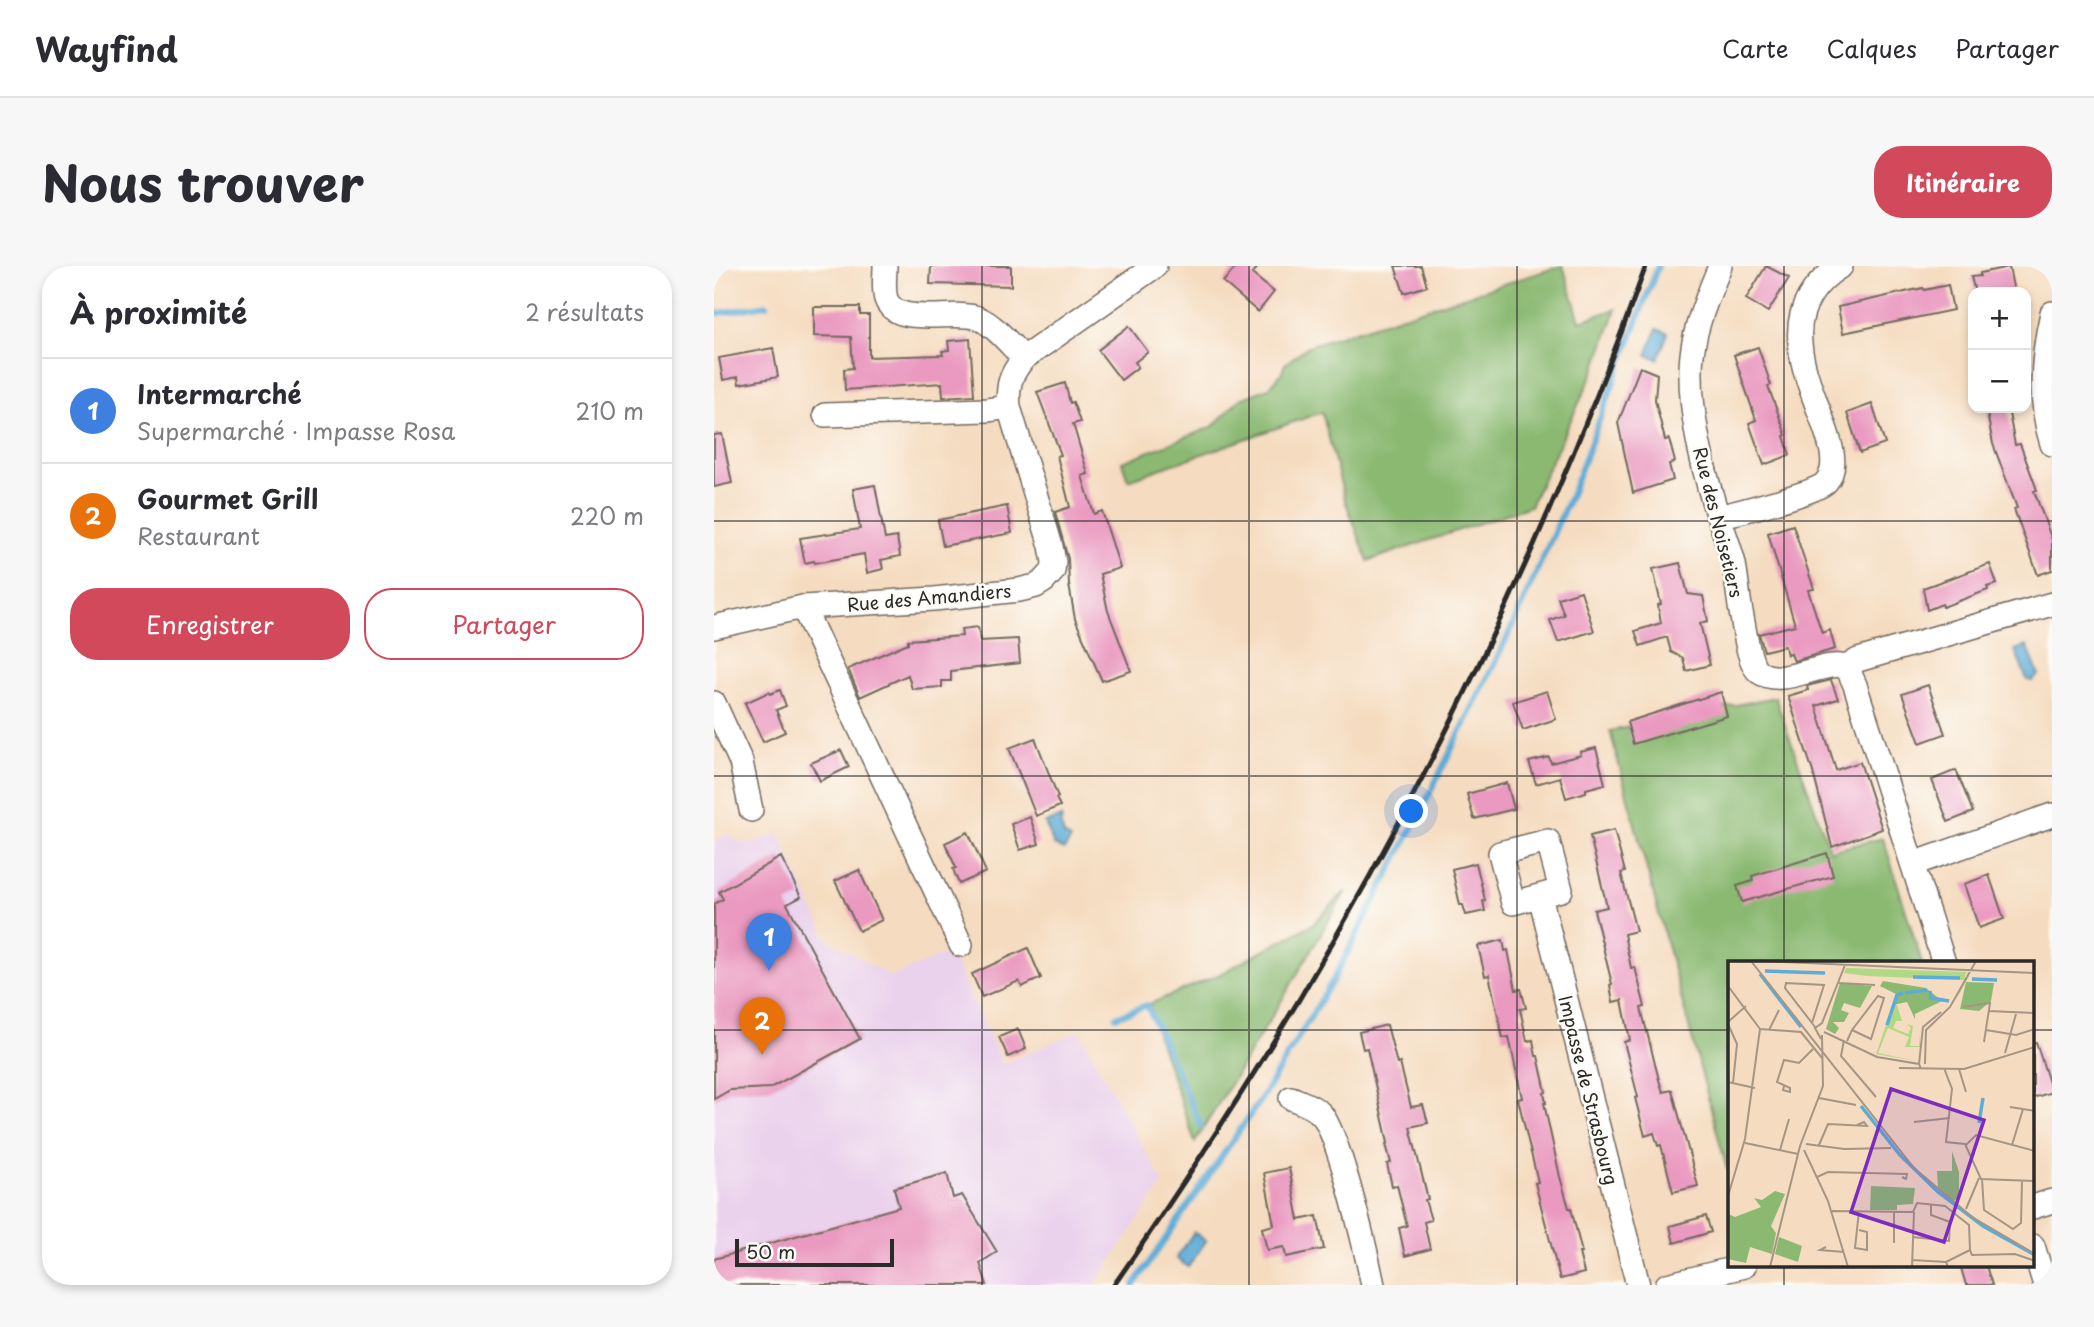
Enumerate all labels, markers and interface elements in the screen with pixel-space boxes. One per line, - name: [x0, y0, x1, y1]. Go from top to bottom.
- text: Wayfind: [35, 23, 178, 73]
- text: Carte: [1722, 30, 1788, 66]
- text: Calques: [1826, 30, 1917, 66]
- text: Partager: [1955, 30, 2059, 66]
- text: Nous trouver: [42, 145, 364, 219]
- button: Itinéraire: [1874, 146, 2052, 218]
- map controls: [1968, 287, 2031, 413]
- button: +: [1968, 287, 2031, 350]
- text: À proximité: [70, 289, 247, 334]
- text: 2 résultats: [525, 294, 644, 329]
- button: −: [1968, 350, 2031, 413]
- text: Intermarché: [137, 374, 302, 413]
- text: 1: [88, 393, 99, 428]
- text: 210 m: [576, 393, 644, 428]
- text: Supermarché · Impasse Rosa: [137, 413, 455, 448]
- street label: Rue des Noisetiers: [1687, 444, 1751, 600]
- text: Gourmet Grill: [137, 479, 318, 518]
- text: 2: [85, 498, 101, 533]
- text: 220 m: [570, 498, 644, 533]
- text: Restaurant: [137, 518, 260, 553]
- street label: Rue des Amandiers: [846, 576, 1012, 618]
- button: Enregistrer: [70, 588, 350, 660]
- button: Partager: [364, 588, 644, 660]
- your location: [1394, 794, 1428, 828]
- pin: 1: [746, 913, 792, 971]
- inset map: [1728, 961, 2035, 1268]
- street label: Impasse de Strasbourg: [1552, 992, 1626, 1188]
- pin: 2: [739, 997, 785, 1055]
- scale bar: [735, 1236, 894, 1268]
- text: 50 m: [746, 1237, 795, 1265]

